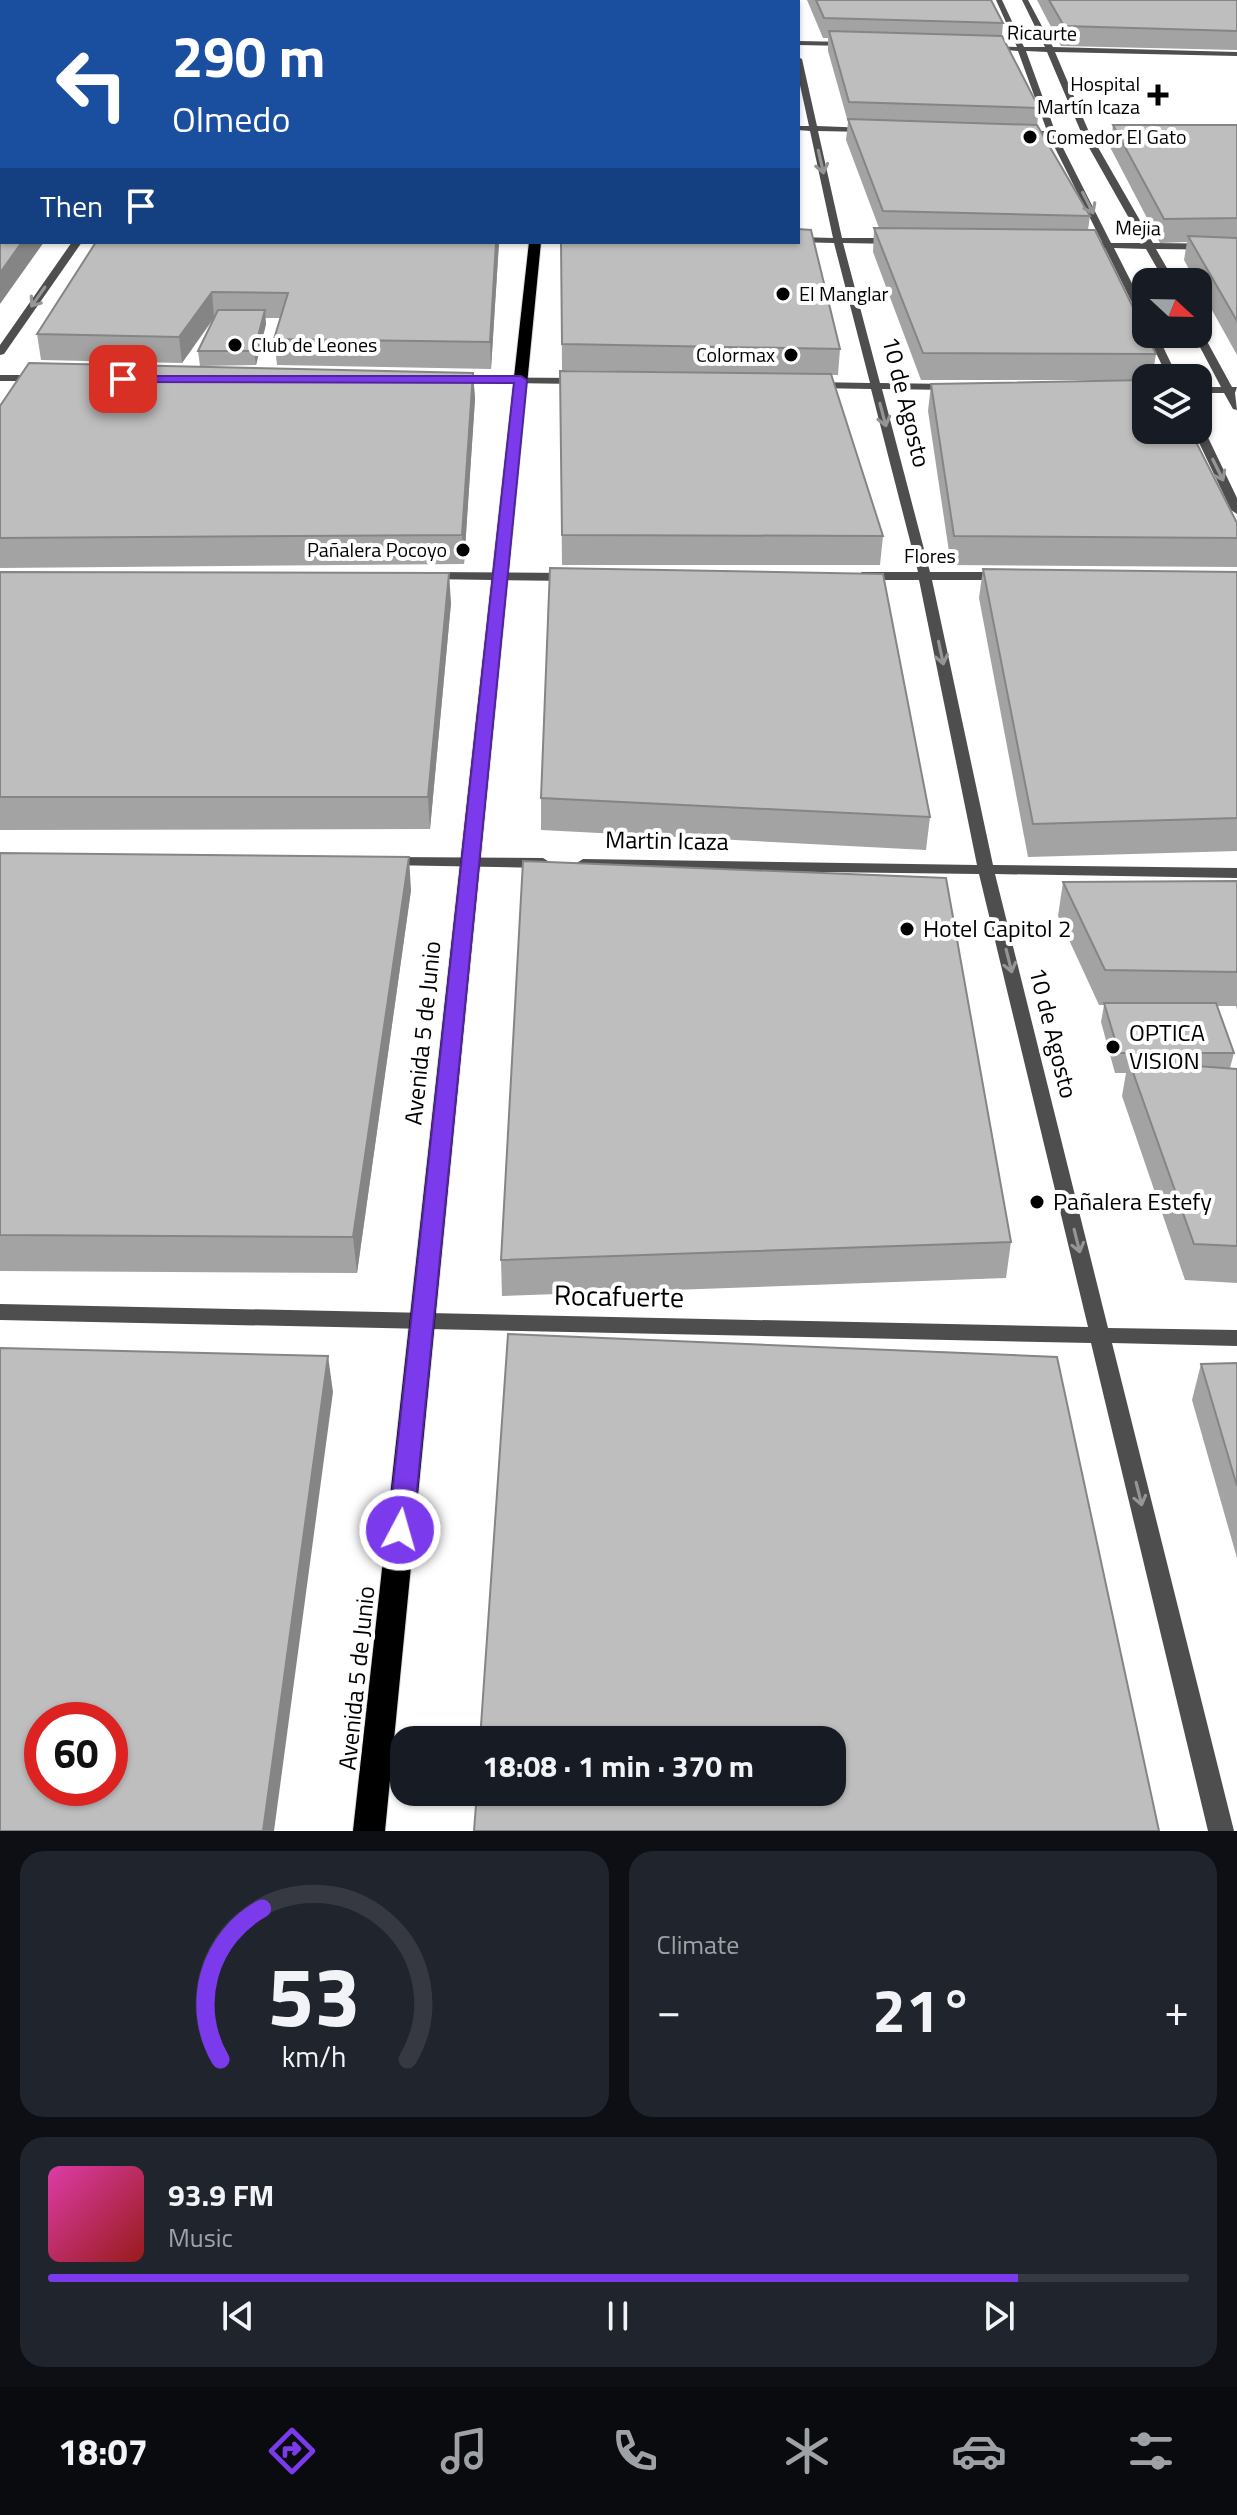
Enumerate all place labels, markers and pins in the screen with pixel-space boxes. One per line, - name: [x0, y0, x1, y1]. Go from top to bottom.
- place label: Hospital Martín Icaza: [1037, 68, 1140, 122]
- marker: Hospital Martín Icaza: [1147, 84, 1169, 106]
- place label: Comedor El Gato: [1046, 121, 1187, 152]
- marker: Comedor El Gato: [1021, 128, 1039, 146]
- place label: El Manglar: [799, 278, 889, 309]
- marker: El Manglar: [774, 285, 792, 303]
- place label: Club de Leones: [251, 329, 377, 360]
- marker: Club de Leones: [226, 336, 244, 354]
- place label: Colormax: [696, 339, 775, 370]
- pin: [89, 345, 157, 413]
- marker: Colormax: [782, 346, 800, 364]
- place label: Pañalera Pocoyo: [307, 534, 447, 565]
- marker: Pañalera Pocoyo: [454, 541, 472, 559]
- place label: Hotel Capitol 2: [923, 910, 1071, 946]
- marker: Hotel Capitol 2: [898, 920, 916, 938]
- place label: OPTICA VISION: [1129, 1014, 1205, 1078]
- marker: OPTICA VISION: [1104, 1038, 1122, 1056]
- place label: Pañalera Estefy: [1053, 1183, 1212, 1219]
- marker: Pañalera Estefy: [1028, 1193, 1046, 1211]

